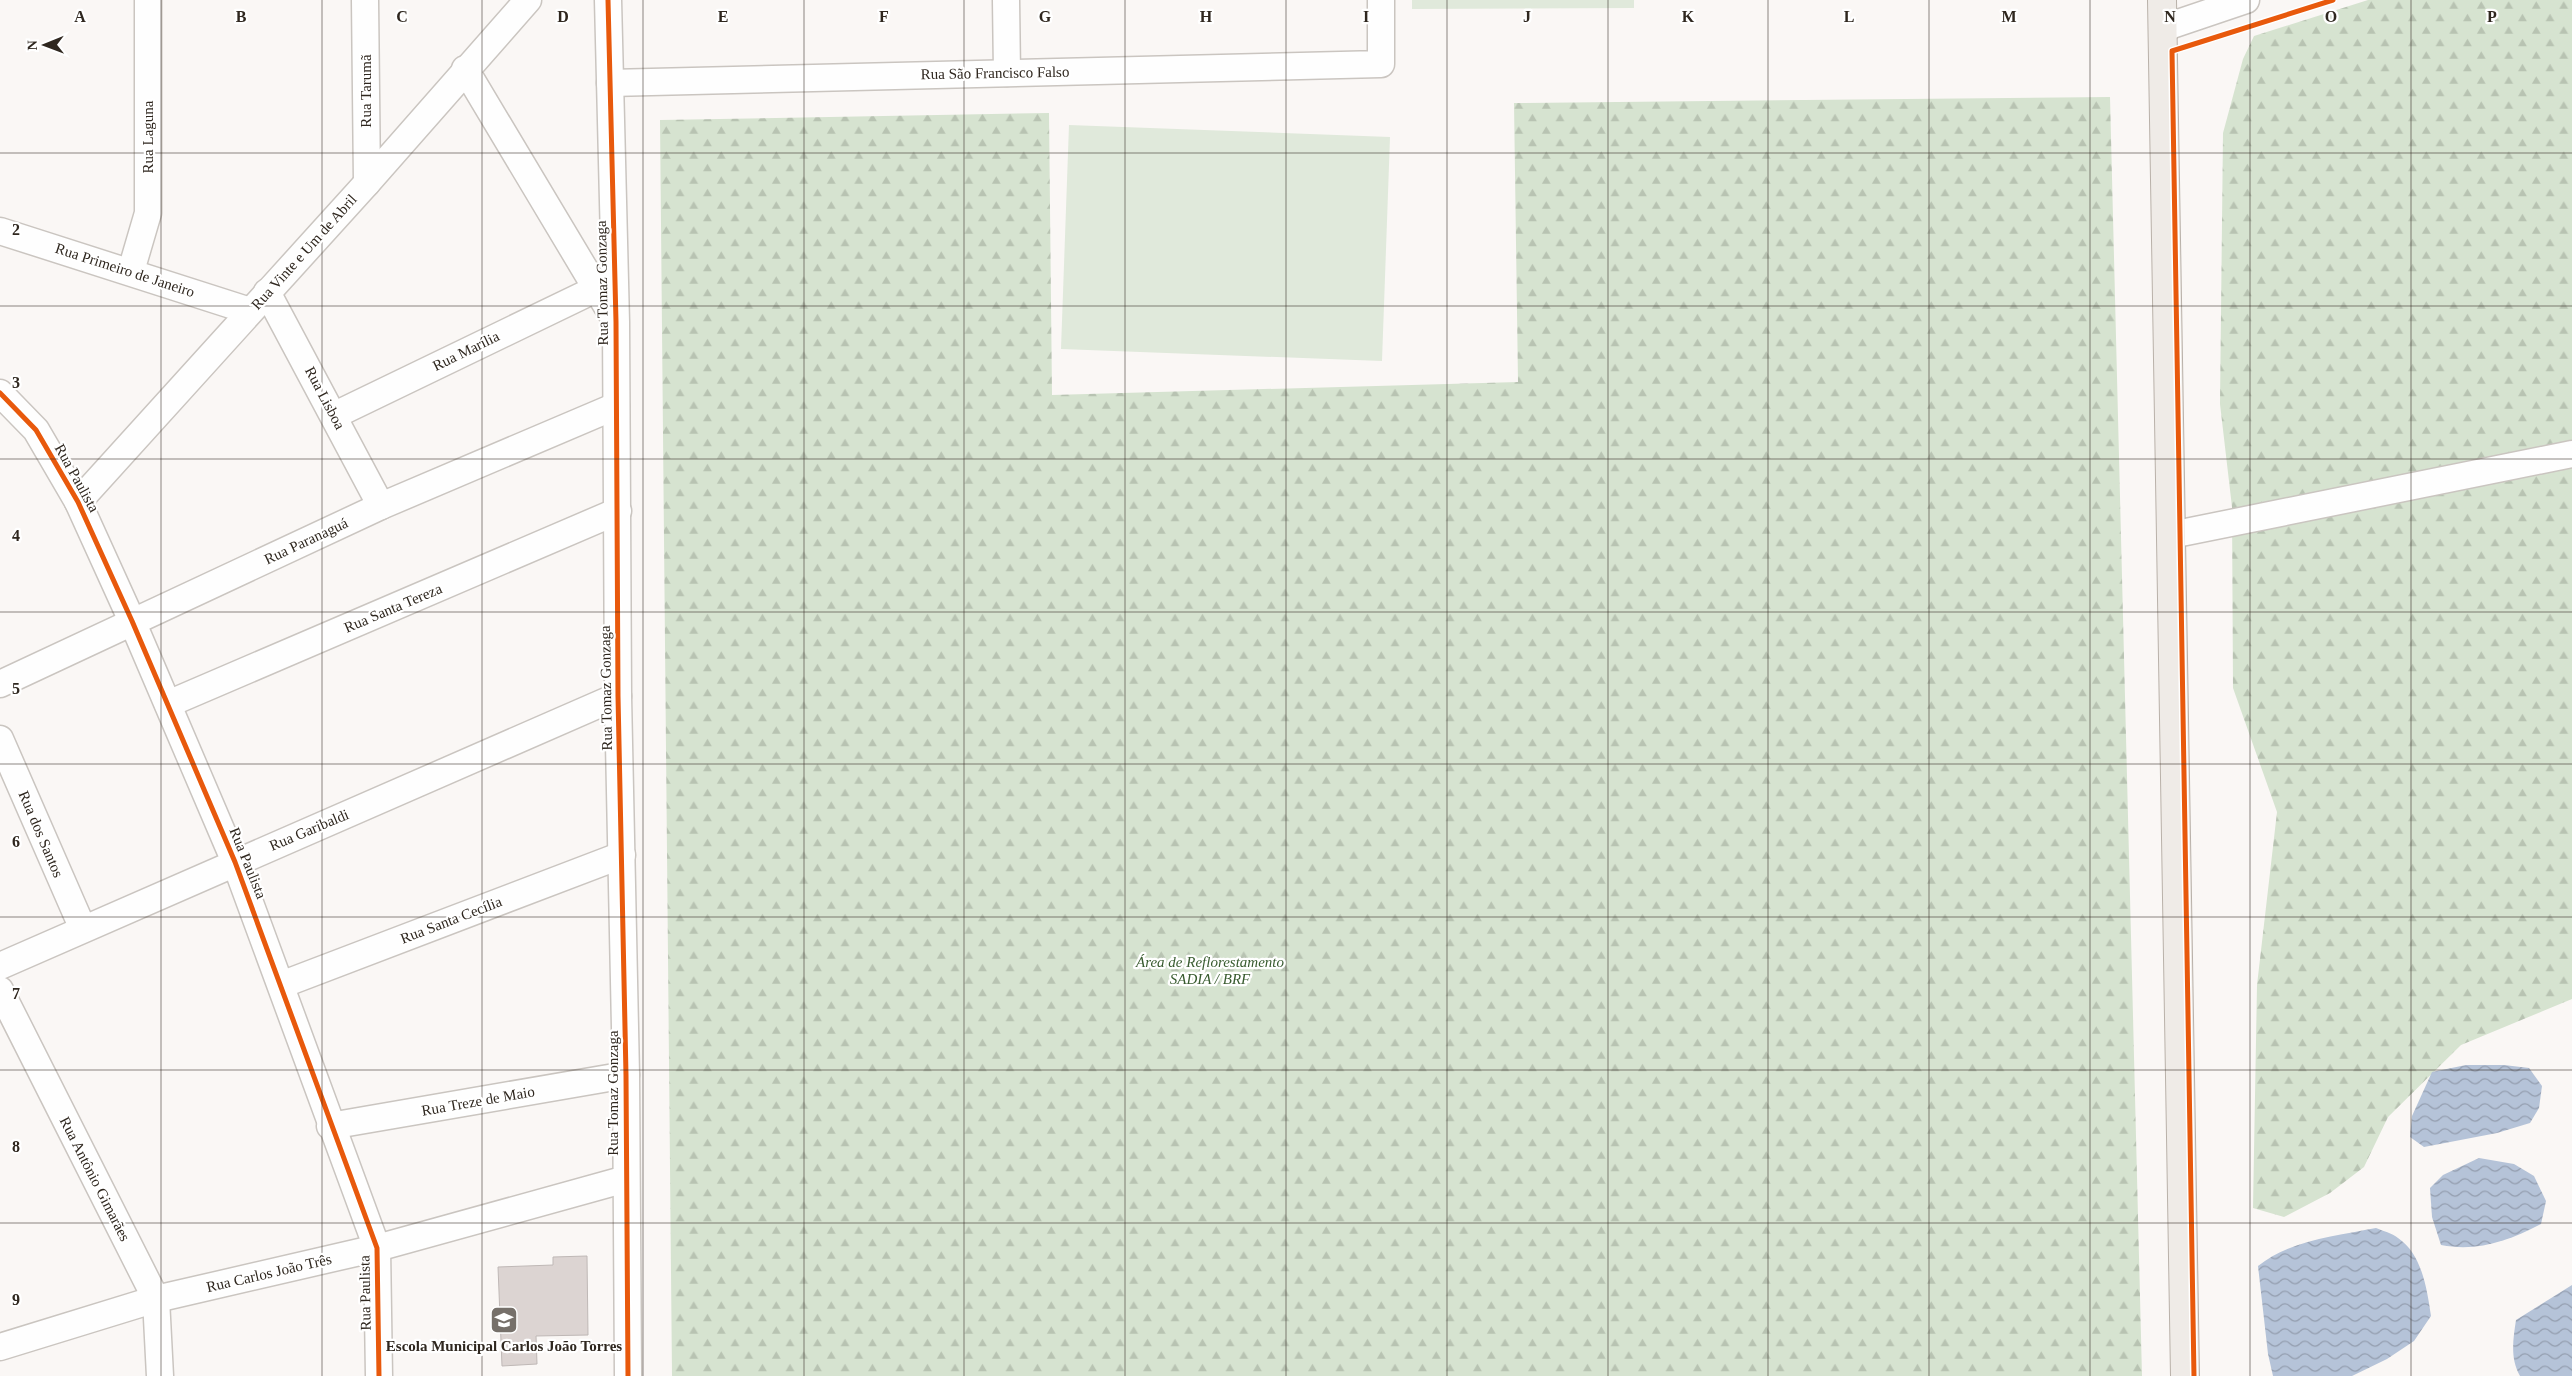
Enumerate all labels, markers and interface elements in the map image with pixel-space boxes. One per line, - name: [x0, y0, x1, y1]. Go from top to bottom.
- text: A: [74, 8, 86, 25]
- text: B: [236, 8, 247, 25]
- text: C: [396, 8, 408, 25]
- text: D: [557, 8, 569, 25]
- text: E: [718, 8, 728, 25]
- text: F: [879, 8, 889, 25]
- text: G: [1039, 8, 1052, 25]
- text: H: [1200, 8, 1213, 25]
- text: I: [1363, 8, 1369, 25]
- text: J: [1523, 8, 1531, 25]
- text: K: [1682, 8, 1695, 25]
- text: L: [1844, 8, 1854, 25]
- text: M: [2001, 8, 2017, 25]
- text: N: [2164, 8, 2176, 25]
- text: O: [2325, 8, 2337, 25]
- text: P: [2487, 8, 2497, 25]
- north arrow: [20, 20, 70, 70]
- text: N: [25, 40, 40, 50]
- street label: Rua Tarumã: [358, 54, 374, 128]
- street label: Rua São Francisco Falso: [921, 64, 1069, 82]
- street label: Rua Laguna: [140, 100, 156, 173]
- street label: Rua Vinte e Um de Abril: [248, 191, 360, 313]
- street label: Rua Tomaz Gonzaga: [593, 220, 611, 346]
- text: 2: [12, 221, 20, 238]
- street label: Rua Primeiro de Janeiro: [53, 240, 197, 300]
- street label: Rua Marília: [430, 328, 502, 374]
- street label: Rua Lisboa: [302, 364, 348, 432]
- text: 3: [12, 374, 20, 391]
- street label: Rua Paulista: [52, 441, 102, 515]
- street label: Rua Paranaguá: [262, 515, 351, 567]
- text: 4: [12, 527, 20, 544]
- street label: Rua Santa Tereza: [342, 580, 445, 636]
- street label: Rua Tomaz Gonzaga: [597, 625, 615, 751]
- text: 5: [12, 680, 20, 697]
- street label: Rua dos Santos: [16, 788, 66, 880]
- street label: Rua Garibaldi: [267, 806, 351, 854]
- street label: Rua Paulista: [226, 825, 270, 901]
- text: 6: [12, 833, 20, 850]
- street label: Rua Santa Cecília: [398, 893, 504, 947]
- park label: Área de Reflorestamento SADIA / BRF: [1135, 954, 1285, 987]
- text: 7: [12, 985, 20, 1002]
- street label: Rua Tomaz Gonzaga: [605, 1030, 621, 1156]
- street label: Rua Treze de Maio: [420, 1083, 536, 1119]
- street label: Rua Antônio Gimarães: [57, 1114, 133, 1244]
- text: 8: [12, 1138, 20, 1155]
- street label: Rua Carlos João Três: [205, 1251, 333, 1295]
- street label: Rua Paulista: [356, 1255, 374, 1331]
- text: 9: [12, 1291, 20, 1308]
- school or university icon: Escola Municipal Carlos João Torres: [489, 1305, 519, 1335]
- place label: Escola Municipal Carlos João Torres: [386, 1338, 622, 1354]

